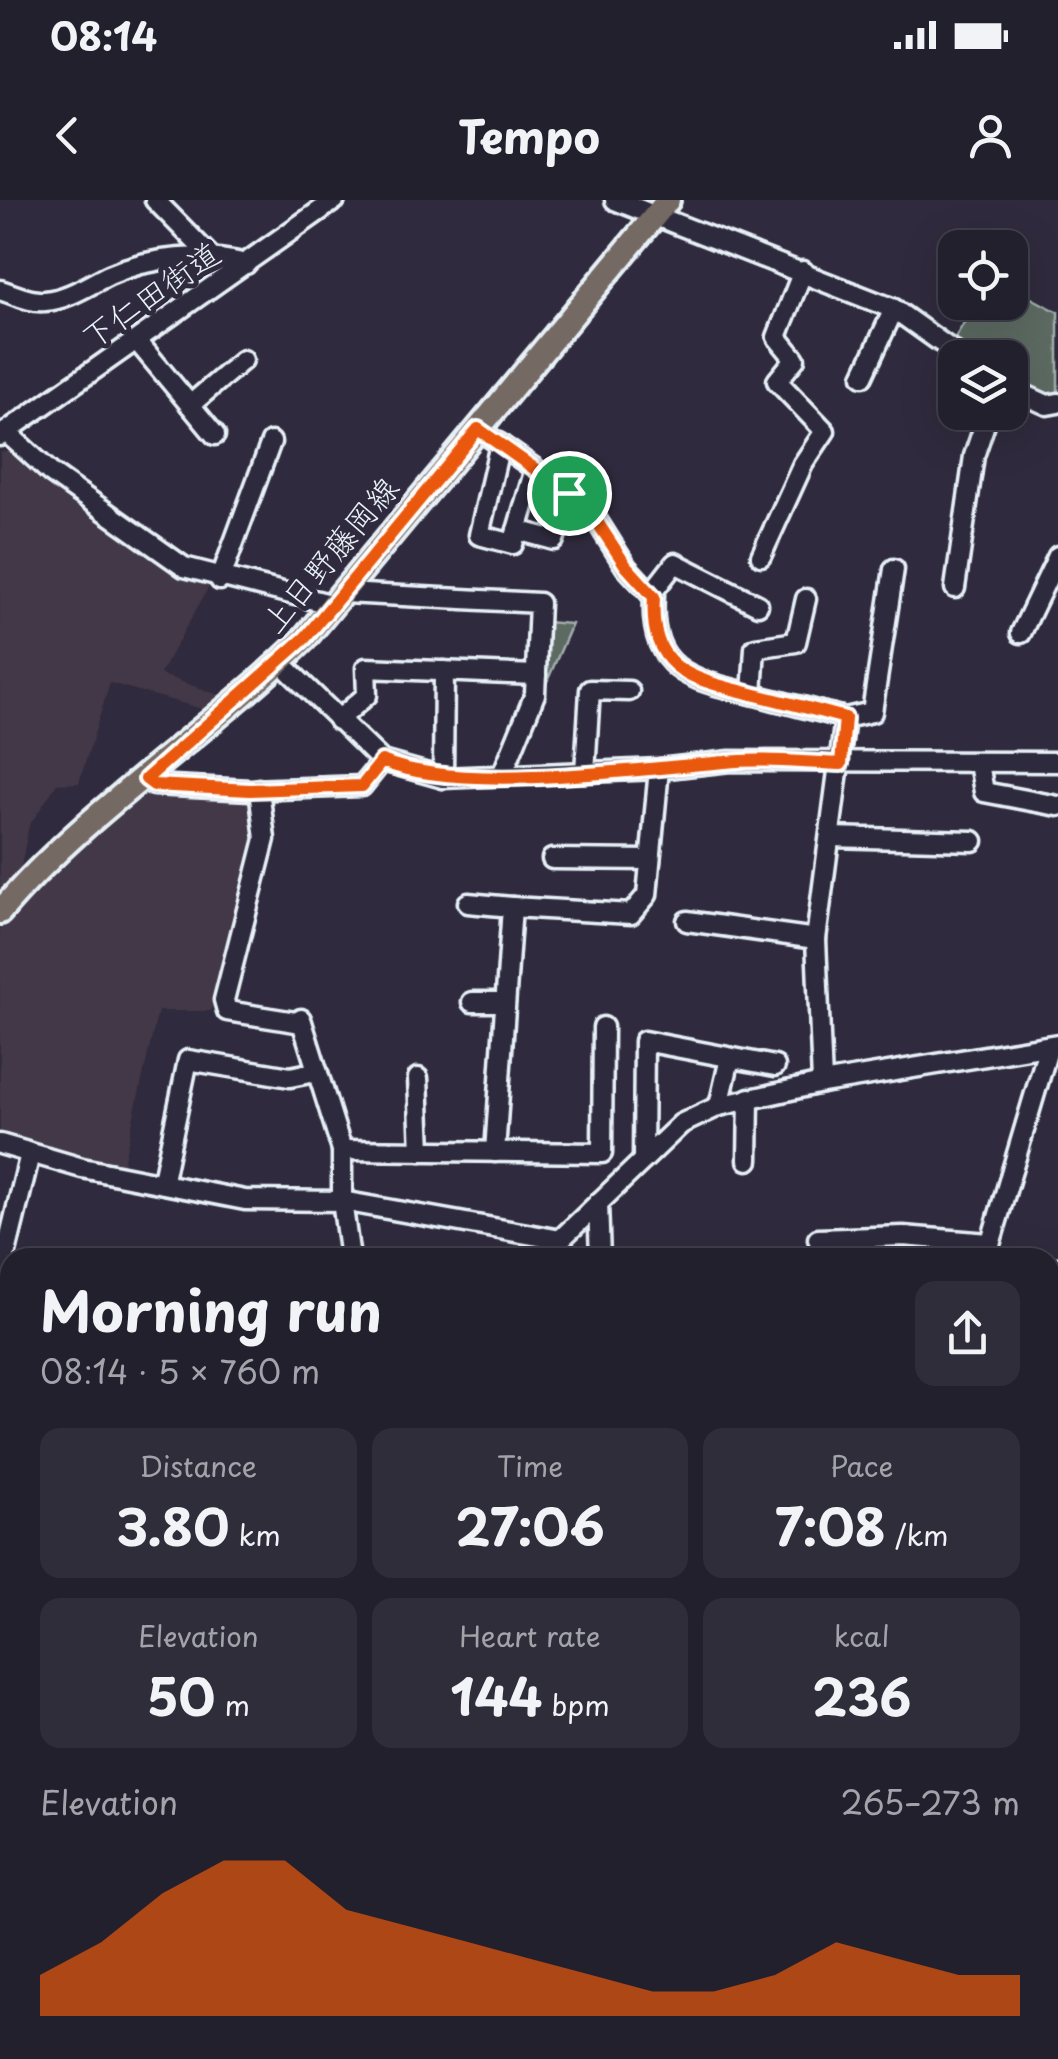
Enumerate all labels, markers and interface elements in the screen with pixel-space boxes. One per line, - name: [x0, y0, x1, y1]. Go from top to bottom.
- text: 08:14: [50, 7, 157, 64]
- text: Tempo: [458, 101, 600, 169]
- icon: back: [40, 108, 95, 163]
- icon: person: [963, 108, 1018, 163]
- street label: 下仁田街道: [71, 228, 229, 360]
- map controls: [938, 230, 1028, 430]
- button: locate: [938, 230, 1028, 320]
- button: layers: [938, 340, 1028, 430]
- pin: [527, 451, 612, 536]
- street label: 上日野藤岡線: [249, 465, 409, 643]
- icon: arrive: [542, 466, 597, 521]
- text: Morning run: [40, 1268, 382, 1351]
- button: share: [915, 1281, 1020, 1386]
- text: 08:14 · 5 × 760 m: [40, 1347, 320, 1395]
- text: Distance: [140, 1444, 257, 1487]
- text: Time: [497, 1444, 563, 1487]
- text: Pace: [830, 1444, 893, 1487]
- text: 3.80: [116, 1487, 229, 1563]
- text: 27:06: [455, 1487, 605, 1563]
- text: 7:08: [775, 1487, 886, 1563]
- text: km: [229, 1513, 281, 1556]
- text: /km: [886, 1513, 949, 1556]
- text: Elevation: [138, 1614, 259, 1657]
- text: Heart rate: [459, 1614, 601, 1657]
- text: kcal: [834, 1614, 890, 1657]
- text: 50: [147, 1657, 215, 1733]
- text: 144: [450, 1657, 543, 1733]
- text: 236: [812, 1657, 911, 1733]
- text: m: [215, 1683, 250, 1726]
- text: bpm: [543, 1683, 610, 1726]
- text: Elevation: [40, 1778, 178, 1826]
- text: 265–273 m: [841, 1778, 1020, 1826]

